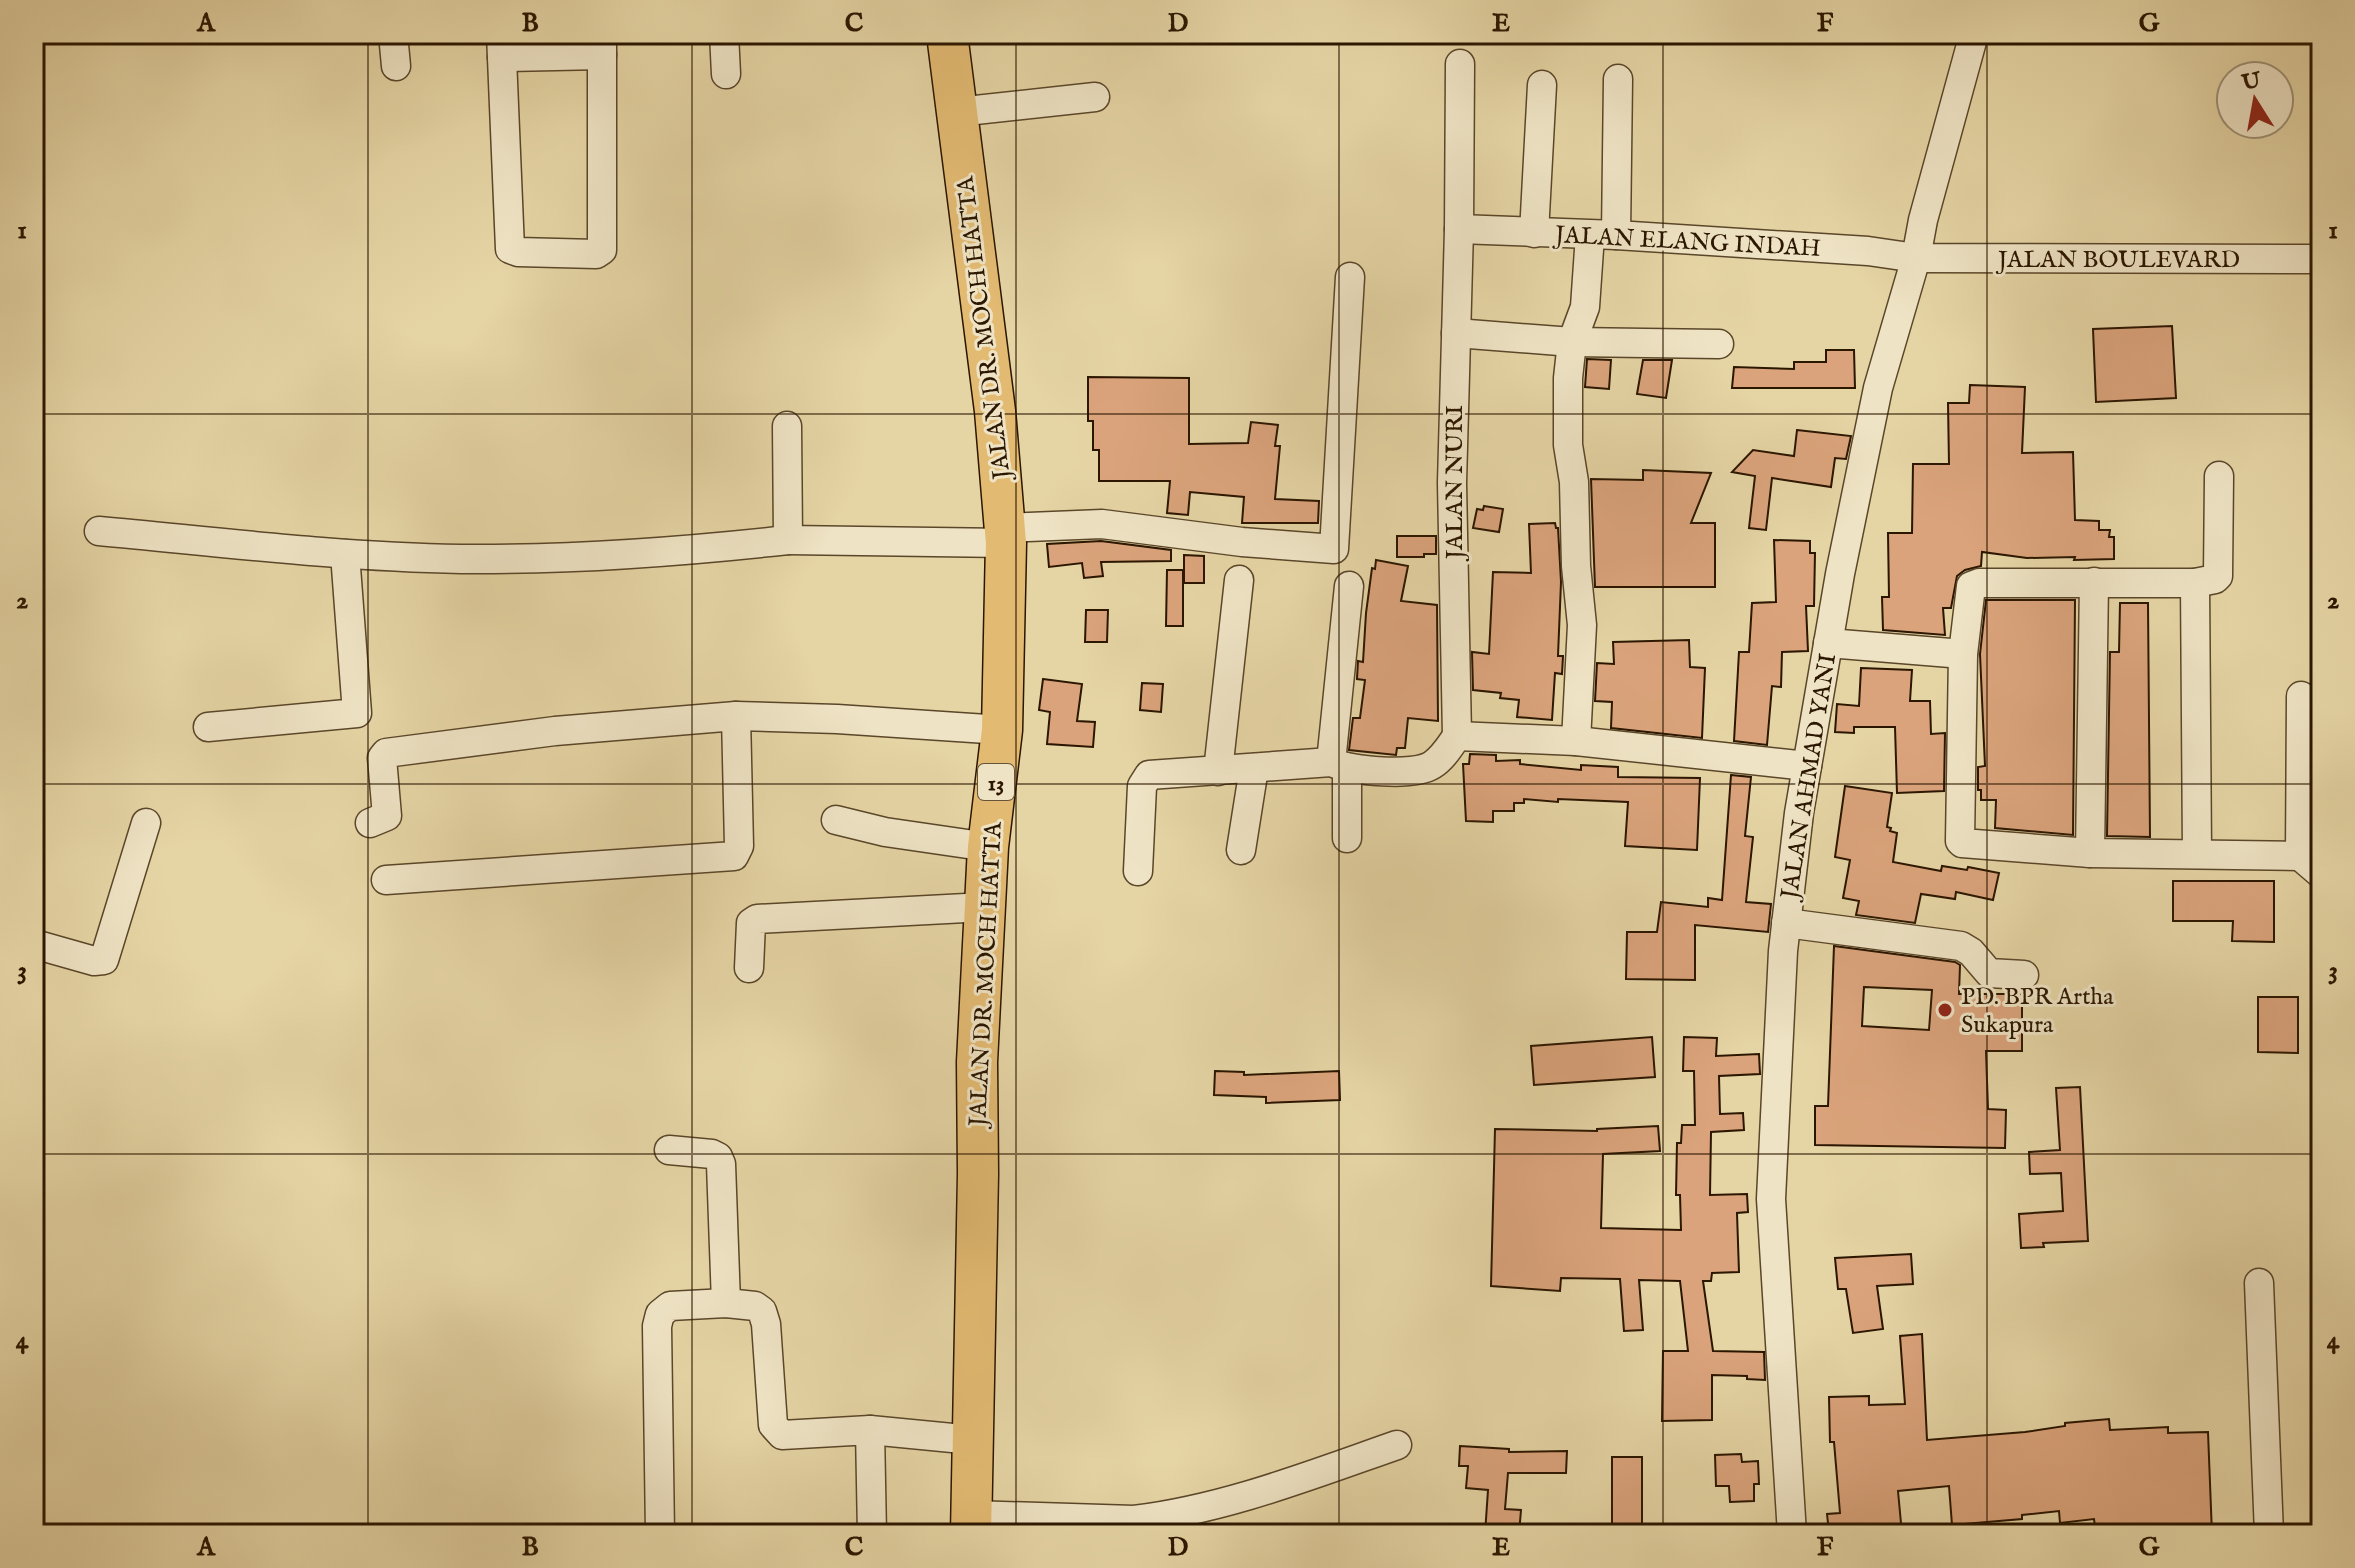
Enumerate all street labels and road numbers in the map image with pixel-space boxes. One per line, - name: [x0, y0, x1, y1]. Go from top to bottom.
- street label: JALAN DR. MOCH HATTA: [950, 174, 1019, 484]
- street label: JALAN ELANG INDAH: [1551, 220, 1822, 265]
- street label: JALAN BOULEVARD: [1995, 245, 2240, 276]
- street label: JALAN NURI: [1440, 405, 1471, 562]
- street label: JALAN AHMAD YANI: [1774, 651, 1844, 904]
- road number: 13: [978, 764, 1014, 800]
- street label: JALAN DR. MOCH HATTA: [963, 820, 1010, 1130]

